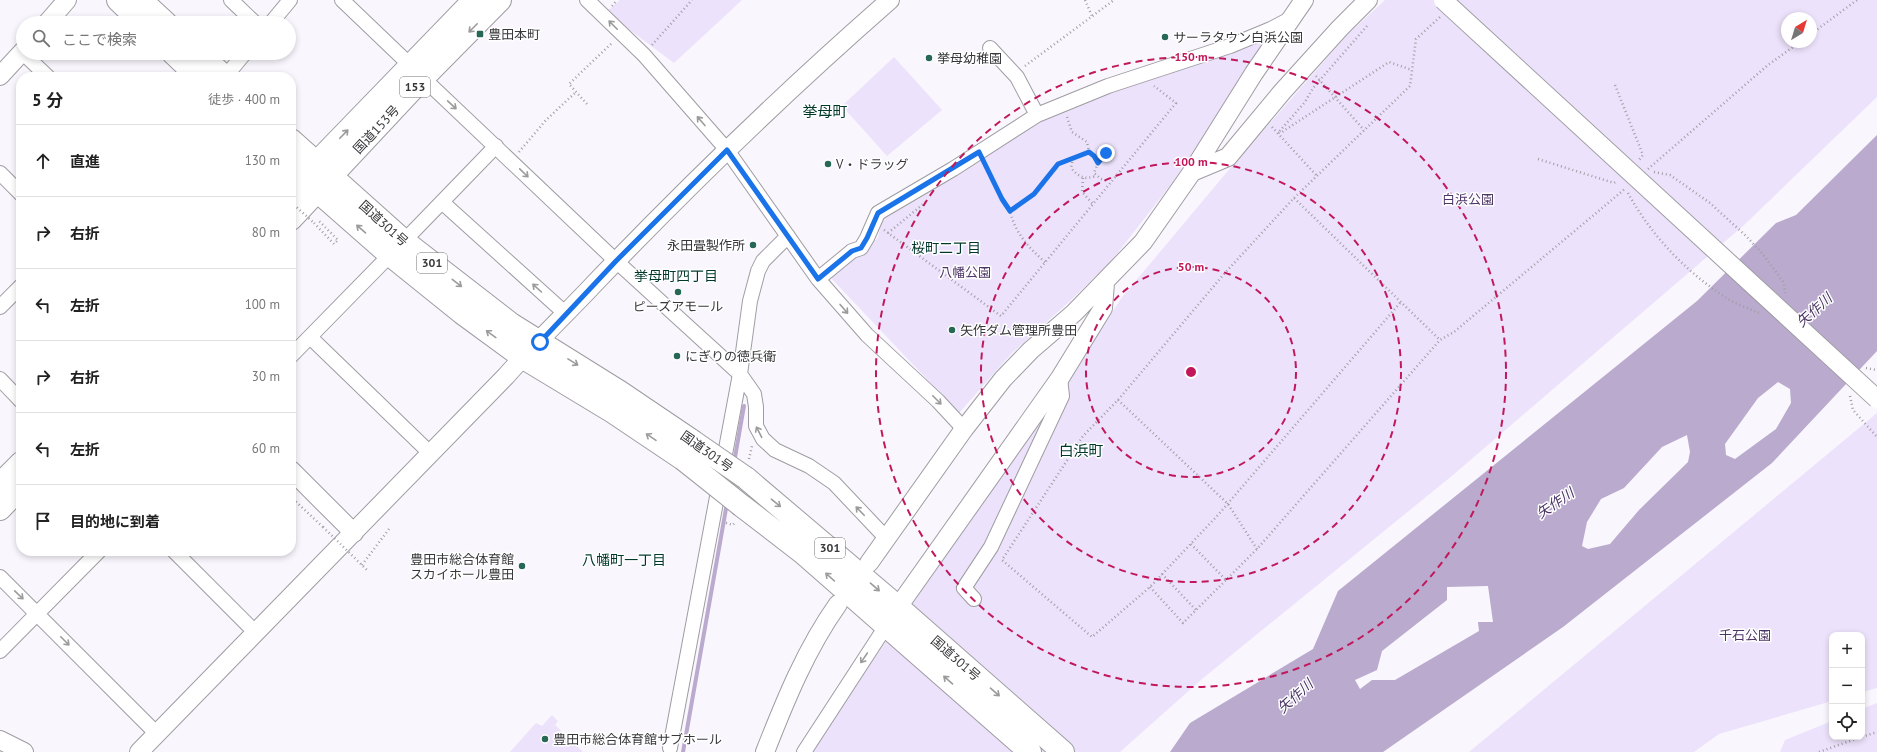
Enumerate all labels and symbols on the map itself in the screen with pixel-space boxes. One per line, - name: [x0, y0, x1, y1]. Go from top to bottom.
- north arrow: [1781, 12, 1817, 48]
- one-way arrow: [608, 20, 618, 30]
- one-way arrow: [468, 23, 478, 33]
- place label: 豊田本町: [488, 26, 540, 43]
- marker: 豊田本町: [475, 29, 485, 39]
- place label: サーラタウン白浜公園: [1173, 29, 1303, 46]
- marker: サーラタウン白浜公園: [1160, 32, 1170, 42]
- text: 150 m: [1174, 49, 1208, 64]
- place label: 挙母幼稚園: [937, 50, 1002, 67]
- marker: 挙母幼稚園: [924, 53, 934, 63]
- road number: 153: [400, 77, 430, 97]
- one-way arrow: [446, 100, 456, 109]
- street label: 国道153号: [350, 102, 403, 157]
- district label: 挙母町: [802, 102, 848, 121]
- one-way arrow: [696, 116, 706, 126]
- one-way arrow: [339, 129, 348, 139]
- route end: [1097, 144, 1115, 162]
- text: 100 m: [1174, 154, 1208, 169]
- place label: V・ドラッグ: [835, 156, 908, 173]
- marker: V・ドラッグ: [823, 159, 833, 169]
- one-way arrow: [519, 168, 529, 178]
- park label: 白浜公園: [1442, 191, 1494, 208]
- street label: 国道301号: [356, 197, 412, 250]
- one-way arrow: [356, 224, 366, 234]
- place label: 永田畳製作所: [667, 237, 745, 254]
- district label: 桜町二丁目: [911, 239, 981, 257]
- marker: 永田畳製作所: [748, 240, 758, 250]
- road number: 301: [417, 253, 447, 273]
- text: 50 m: [1178, 259, 1204, 274]
- park label: 八幡公園: [939, 264, 991, 281]
- district label: 挙母町四丁目: [634, 267, 718, 285]
- one-way arrow: [452, 279, 463, 287]
- one-way arrow: [532, 283, 542, 292]
- marker: ピーズアモール: [673, 287, 683, 297]
- water label: 矢作川: [1792, 288, 1837, 331]
- place label: ピーズアモール: [633, 298, 723, 315]
- one-way arrow: [840, 303, 849, 314]
- place label: 矢作ダム管理所豊田: [960, 322, 1077, 339]
- marker: 矢作ダム管理所豊田: [947, 325, 957, 335]
- one-way arrow: [485, 330, 496, 338]
- route start: [531, 333, 549, 351]
- place label: にぎりの徳兵衛: [685, 348, 776, 365]
- marker: にぎりの徳兵衛: [672, 351, 682, 361]
- one-way arrow: [567, 358, 578, 366]
- centre of rings: [1184, 365, 1198, 379]
- one-way arrow: [932, 395, 942, 405]
- one-way arrow: [755, 426, 762, 438]
- street label: 国道301号: [677, 427, 736, 476]
- one-way arrow: [645, 433, 656, 441]
- district label: 白浜町: [1058, 441, 1104, 460]
- water label: 矢作川: [1533, 483, 1579, 522]
- one-way arrow: [771, 498, 782, 507]
- one-way arrow: [855, 506, 865, 516]
- road number: 301: [815, 538, 845, 558]
- place label: 豊田市総合体育館 スカイホール豊田: [410, 551, 514, 583]
- district label: 八幡町一丁目: [582, 551, 666, 569]
- marker: 豊田市総合体育館 スカイホール豊田: [517, 561, 527, 571]
- one-way arrow: [825, 572, 835, 581]
- one-way arrow: [870, 583, 881, 592]
- one-way arrow: [14, 590, 24, 600]
- park label: 千石公園: [1719, 627, 1771, 644]
- street label: 国道301号: [927, 632, 984, 685]
- one-way arrow: [60, 636, 69, 646]
- one-way arrow: [860, 653, 868, 664]
- water label: 矢作川: [1273, 674, 1318, 717]
- one-way arrow: [943, 676, 953, 685]
- one-way arrow: [990, 688, 1000, 697]
- place label: 豊田市総合体育館サブホール: [553, 731, 722, 748]
- marker: 豊田市総合体育館サブホール: [540, 734, 550, 744]

